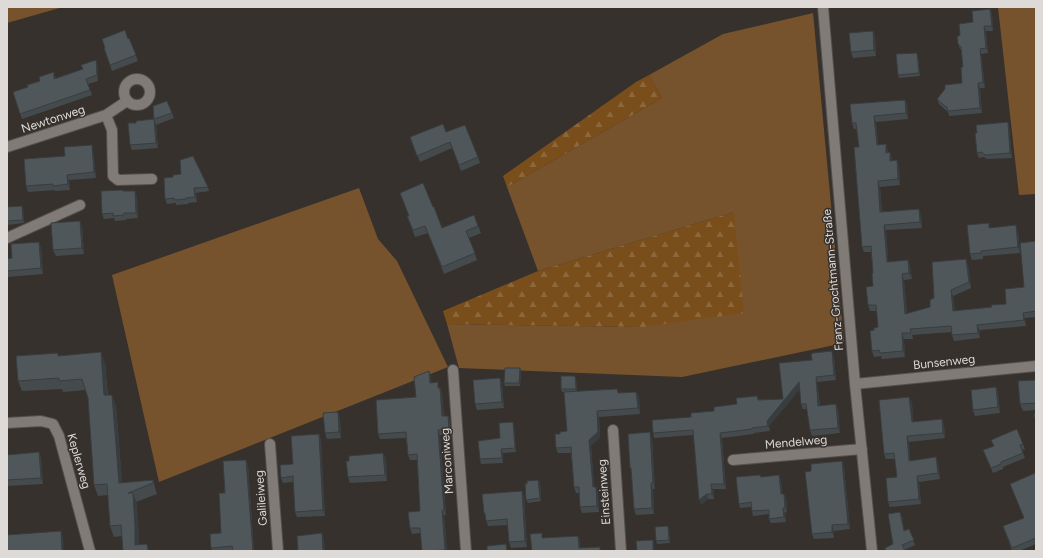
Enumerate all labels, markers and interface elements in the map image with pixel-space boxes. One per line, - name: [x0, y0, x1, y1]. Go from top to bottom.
- street label: Newtonweg: [19, 102, 87, 136]
- street label: Franz-Grochtmann-Straße: [820, 208, 846, 351]
- street label: Bunsenweg: [912, 352, 976, 372]
- street label: Marconiweg: [438, 428, 456, 494]
- street label: Keplerweg: [64, 432, 94, 490]
- street label: Mendelweg: [764, 432, 828, 452]
- street label: Einsteinweg: [595, 459, 613, 525]
- street label: Galileiweg: [252, 470, 270, 526]

